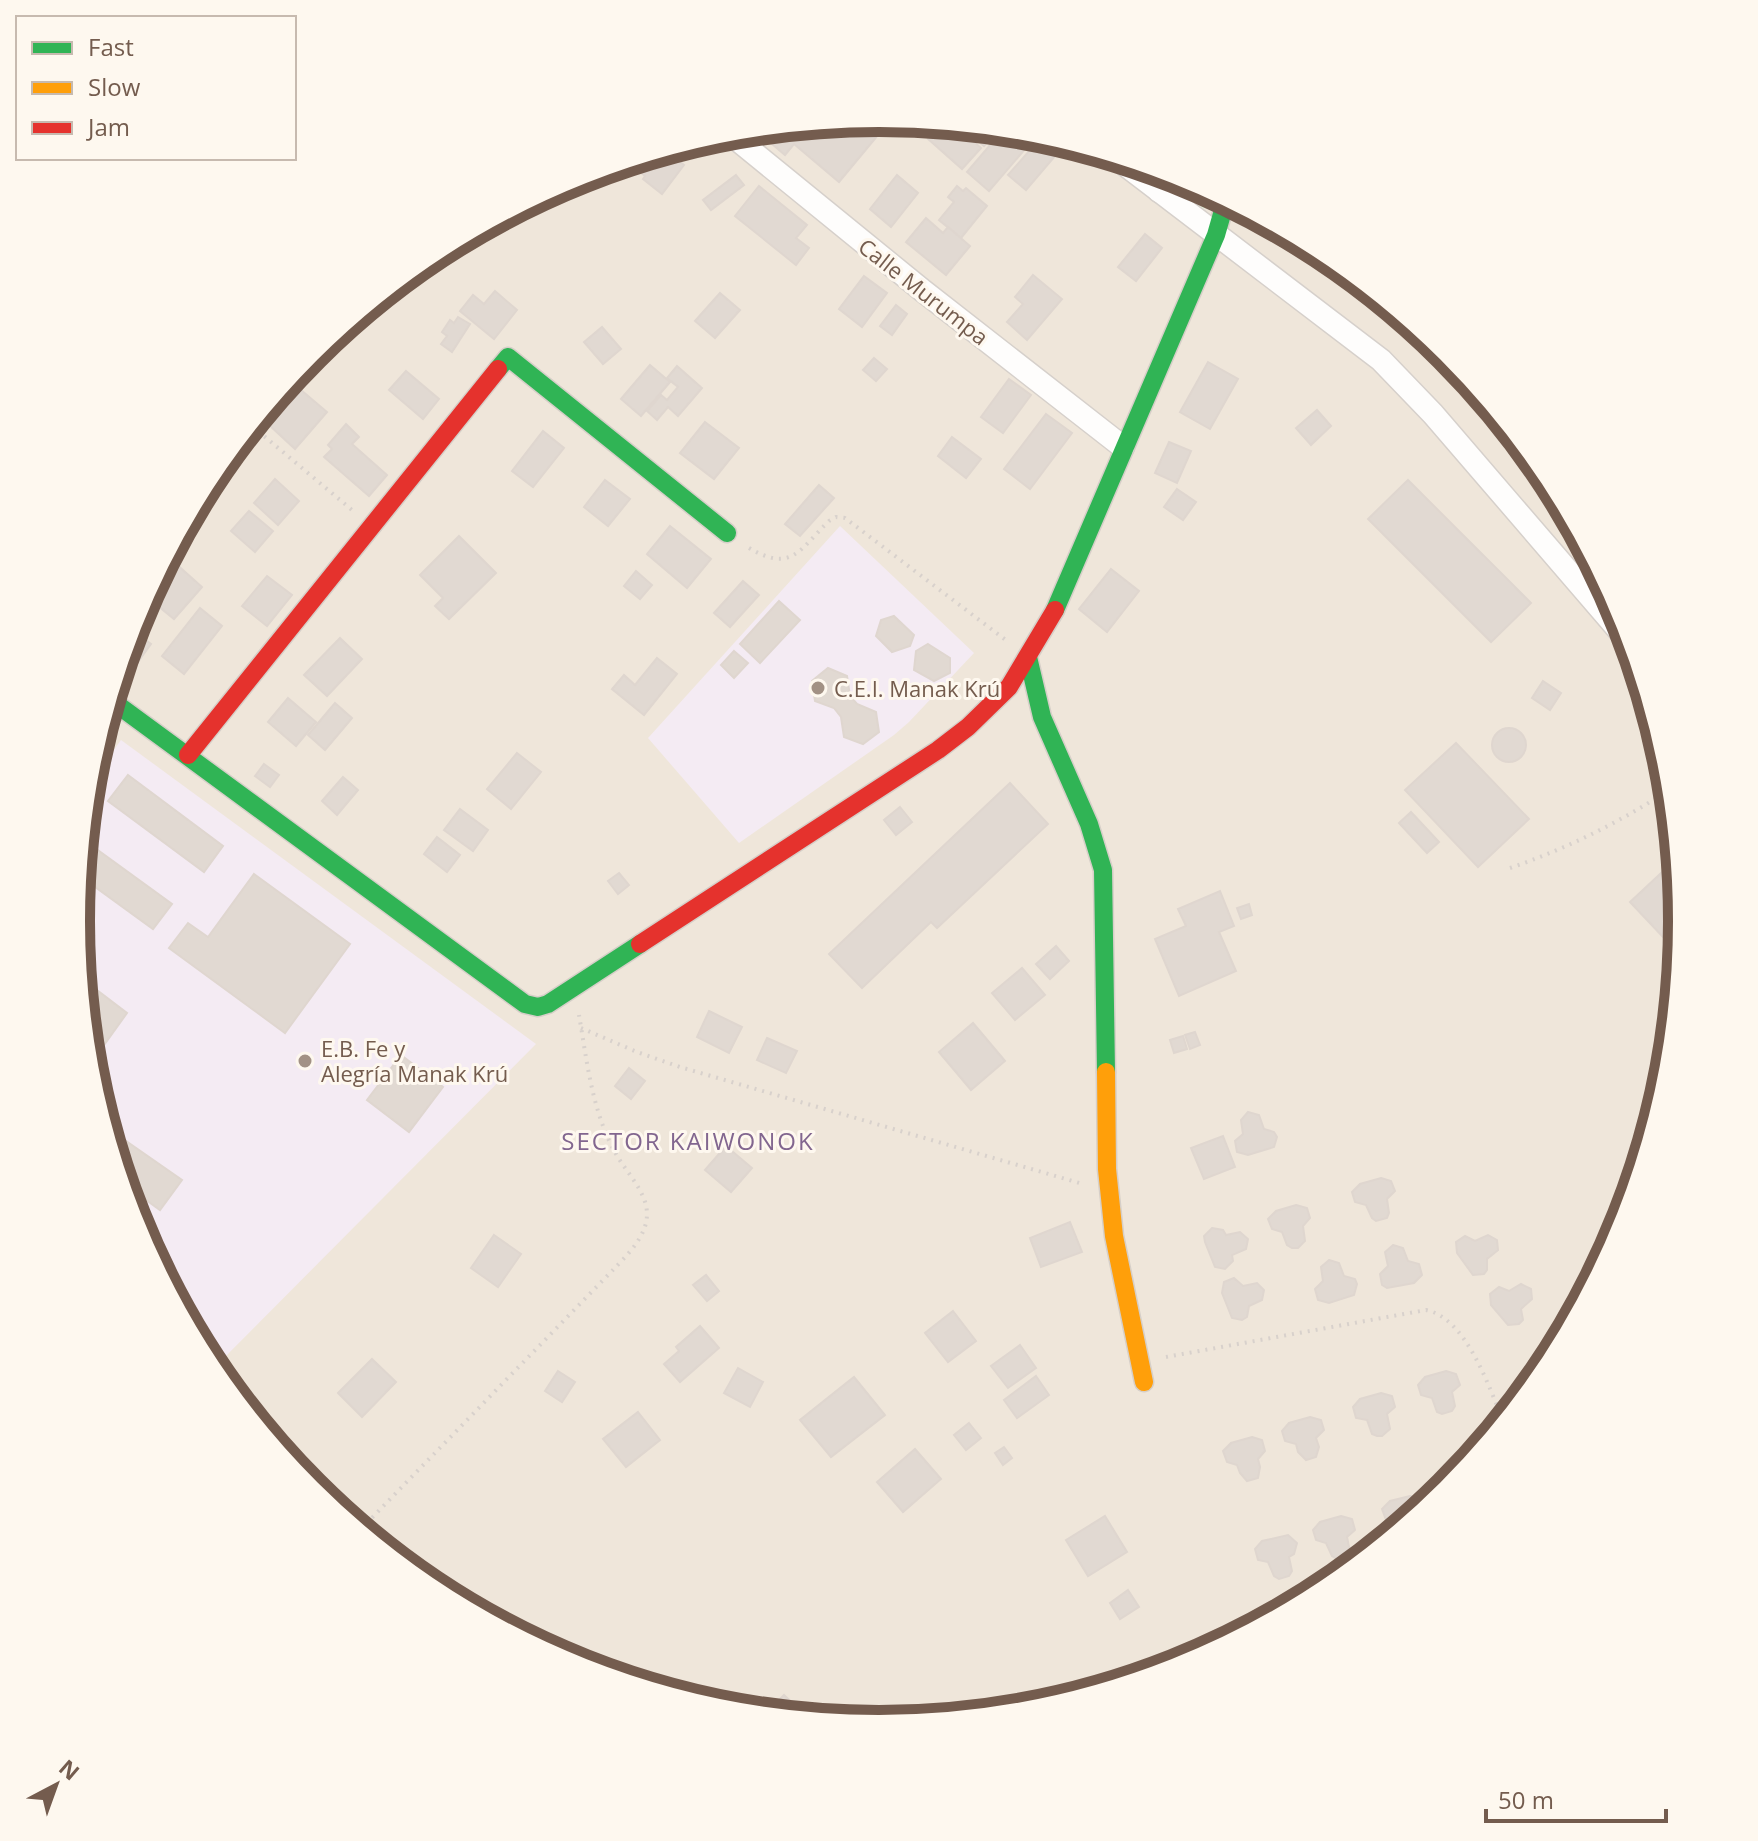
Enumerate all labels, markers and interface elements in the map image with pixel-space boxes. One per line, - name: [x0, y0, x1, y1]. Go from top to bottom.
- legend: [16, 16, 296, 160]
- text: Fast: [88, 30, 134, 63]
- text: Slow: [88, 70, 141, 103]
- text: Jam: [86, 110, 130, 143]
- street label: Calle Murumpa: [853, 231, 995, 351]
- place label: C.E.I. Manak Krú: [834, 673, 1000, 703]
- marker: C.E.I. Manak Krú: [809, 679, 827, 697]
- place label: E.B. Fe y Alegría Manak Krú: [321, 1033, 508, 1088]
- marker: E.B. Fe y Alegría Manak Krú: [296, 1052, 314, 1070]
- district label: SECTOR KAIWONOK: [561, 1124, 815, 1157]
- north arrow: [16, 1745, 96, 1825]
- text: N: [53, 1752, 86, 1786]
- scale bar: [1486, 1773, 1666, 1823]
- text: 50 m: [1498, 1783, 1554, 1816]

